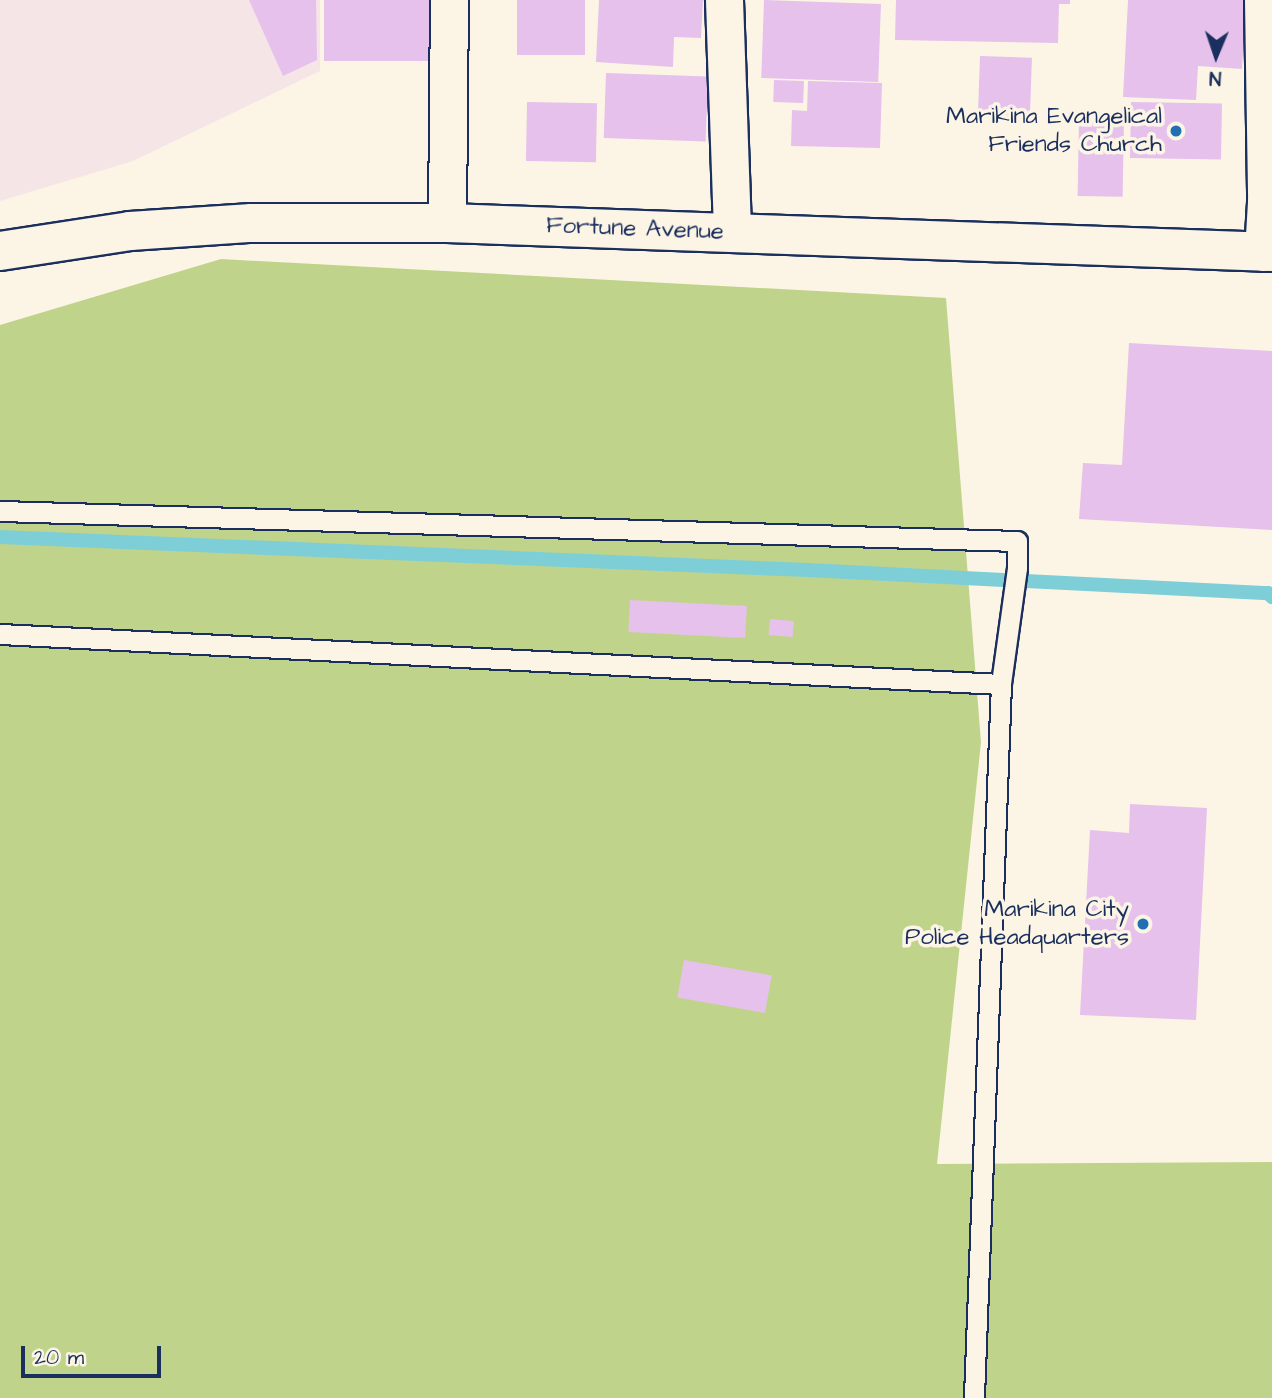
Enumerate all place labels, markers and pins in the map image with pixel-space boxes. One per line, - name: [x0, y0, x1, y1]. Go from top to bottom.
- place label: Marikina Evangelical Friends Church: [946, 103, 1162, 159]
- marker: Marikina Evangelical Friends Church: [1168, 123, 1184, 139]
- place label: Marikina City Police Headquarters: [905, 896, 1129, 952]
- marker: Marikina City Police Headquarters: [1135, 916, 1151, 932]

